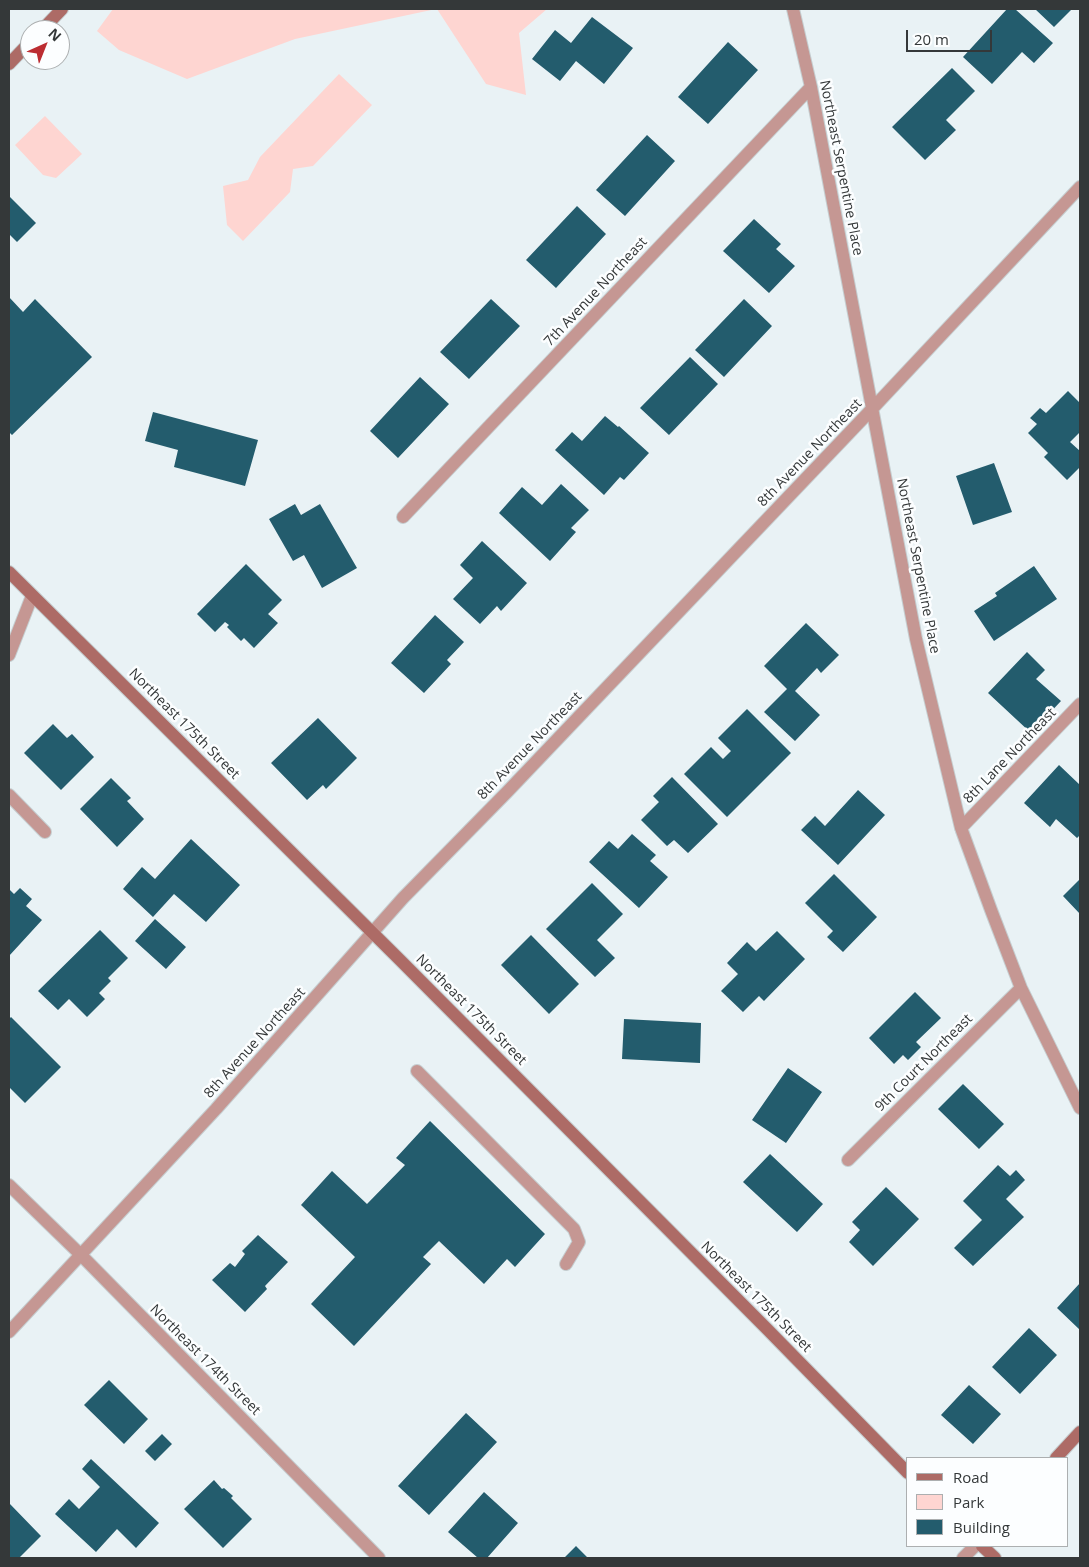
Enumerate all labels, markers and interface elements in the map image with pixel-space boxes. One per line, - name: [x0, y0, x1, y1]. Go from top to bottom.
- north arrow: [20, 20, 70, 70]
- scale bar: [909, 20, 995, 52]
- text: N: [44, 24, 66, 45]
- text: 20 m: [914, 29, 949, 49]
- street label: Northeast Serpentine Place: [816, 79, 866, 257]
- street label: 7th Avenue Northeast: [541, 234, 651, 350]
- street label: 8th Avenue Northeast: [754, 396, 866, 510]
- street label: Northeast Serpentine Place: [893, 477, 943, 655]
- street label: Northeast 175th Street: [125, 665, 243, 783]
- street label: 8th Avenue Northeast: [474, 689, 586, 803]
- street label: 8th Lane Northeast: [960, 705, 1060, 807]
- street label: Northeast 175th Street: [412, 951, 530, 1069]
- street label: 8th Avenue Northeast: [201, 984, 309, 1102]
- street label: 9th Court Northeast: [872, 1011, 976, 1115]
- street label: Northeast 175th Street: [697, 1238, 815, 1356]
- street label: Northeast 174th Street: [146, 1301, 264, 1419]
- legend: [906, 1457, 1069, 1547]
- text: Road: [953, 1467, 989, 1487]
- text: Park: [953, 1492, 984, 1512]
- text: Building: [953, 1517, 1010, 1537]

